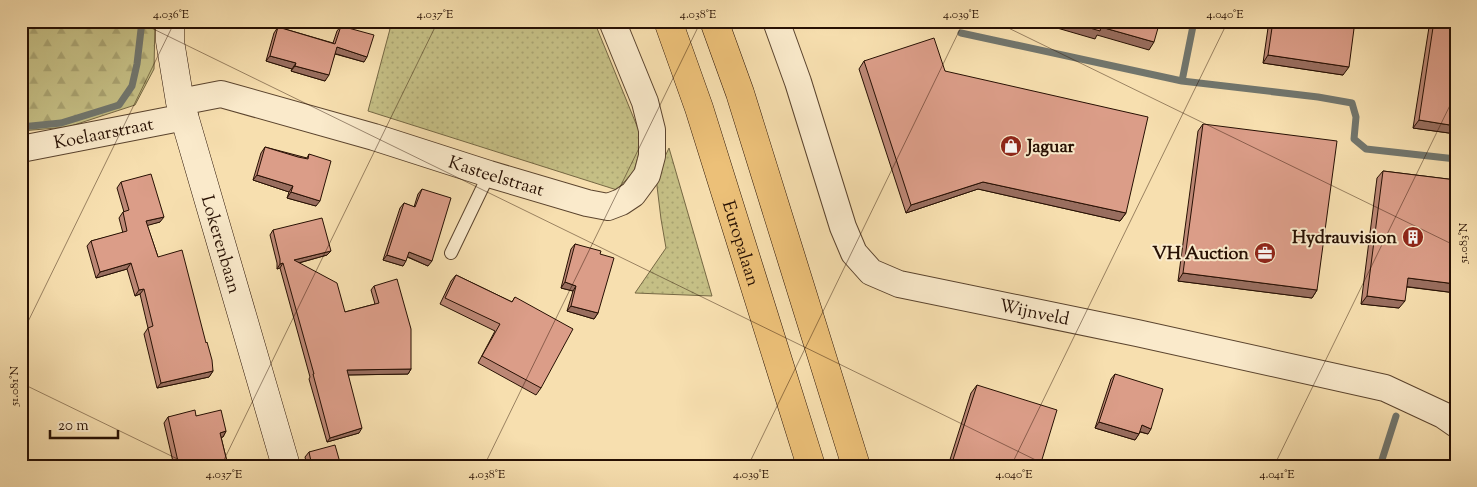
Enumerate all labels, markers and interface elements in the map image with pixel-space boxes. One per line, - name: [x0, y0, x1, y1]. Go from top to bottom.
- text: 4.036°E: [153, 6, 190, 24]
- text: 4.037°E: [417, 6, 454, 24]
- text: 4.038°E: [680, 6, 717, 24]
- text: 4.039°E: [943, 6, 980, 24]
- text: 4.040°E: [1207, 6, 1244, 24]
- street label: Koelaarstraat: [52, 112, 156, 157]
- shop icon: Jaguar: [999, 134, 1023, 158]
- place label: Jaguar: [1025, 135, 1074, 161]
- street label: Kasteelstraat: [444, 151, 547, 205]
- street label: Lokerenbaan: [193, 193, 246, 297]
- street label: Europalaan: [714, 198, 765, 290]
- text: 51.083°N: [1455, 222, 1473, 264]
- building icon: Hydrauvision: [1401, 225, 1425, 249]
- place label: Hydrauvision: [1292, 226, 1397, 252]
- office icon: VH Auction: [1253, 241, 1277, 265]
- place label: VH Auction: [1152, 242, 1249, 268]
- street label: Wijnveld: [996, 294, 1071, 334]
- text: 51.081°N: [6, 366, 24, 407]
- scale bar: [50, 407, 118, 439]
- text: 20 m: [58, 416, 89, 437]
- text: 4.037°E: [206, 466, 243, 484]
- text: 4.038°E: [469, 466, 506, 484]
- text: 4.039°E: [733, 466, 770, 484]
- text: 4.040°E: [996, 466, 1033, 484]
- text: 4.041°E: [1260, 466, 1295, 484]

